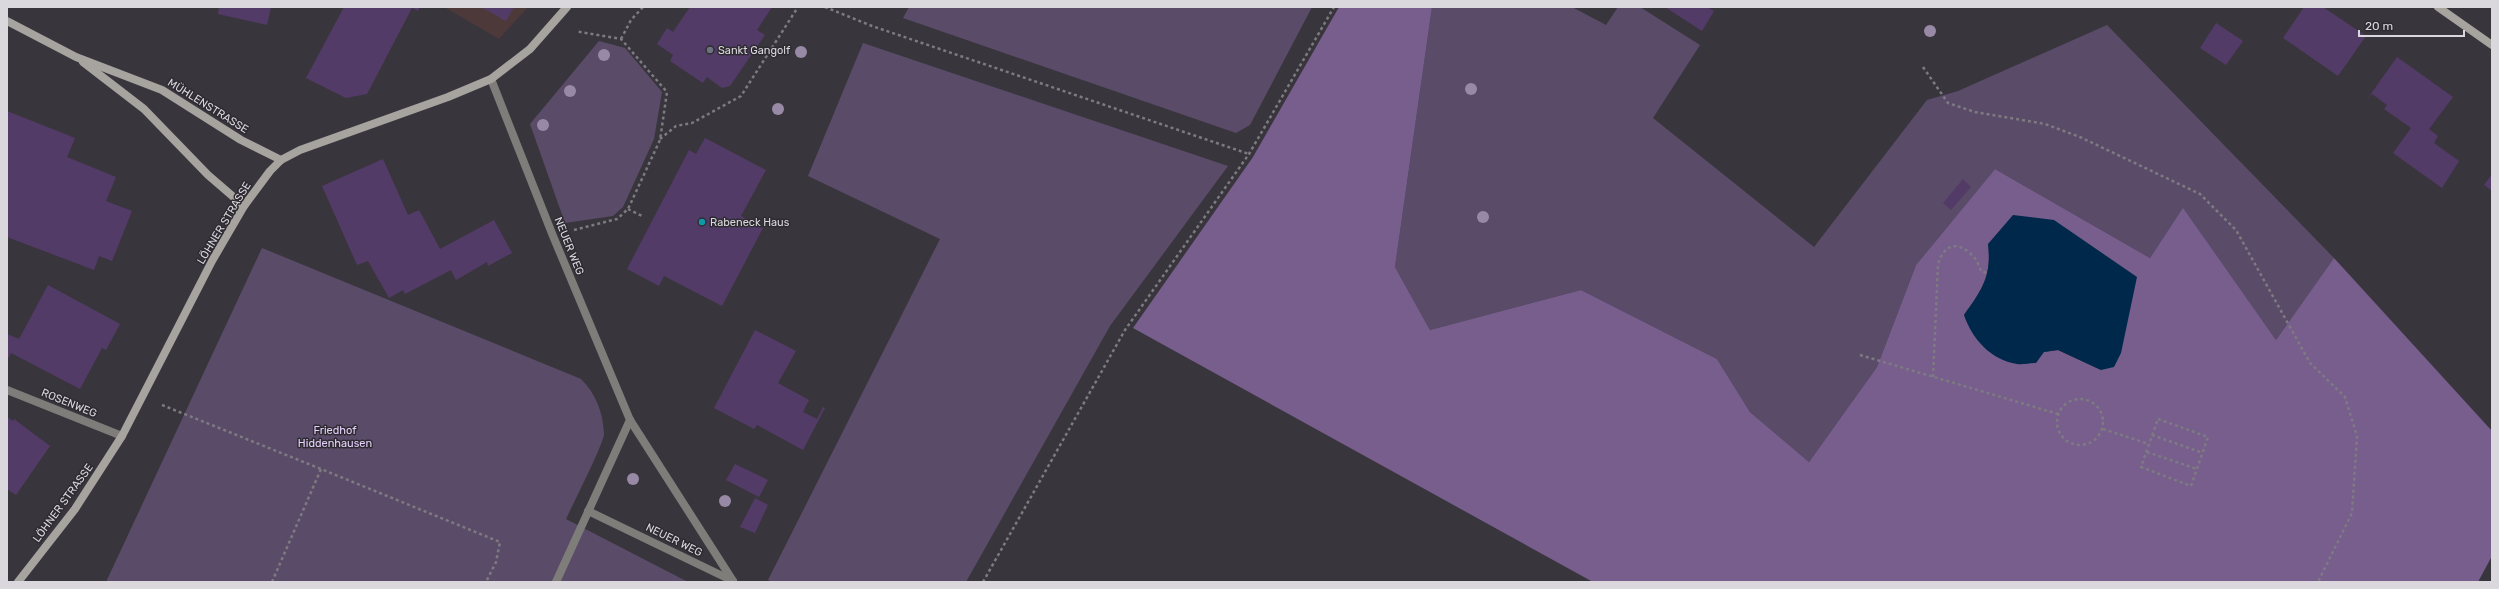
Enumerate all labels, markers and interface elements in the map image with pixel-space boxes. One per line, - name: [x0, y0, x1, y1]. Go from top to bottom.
- scale bar: [2359, 12, 2464, 38]
- text: 20 m: [2365, 19, 2393, 33]
- place label: Sankt Gangolf: [718, 44, 791, 57]
- marker: Sankt Gangolf: [705, 45, 715, 55]
- street label: MÜHLENSTRASSE: [165, 76, 251, 136]
- street label: LÖHNER STRASSE: [194, 179, 254, 266]
- street label: NEUER WEG: [551, 215, 587, 277]
- place label: Rabeneck Haus: [710, 216, 790, 229]
- marker: Rabeneck Haus: [697, 217, 707, 227]
- street label: ROSENWEG: [39, 386, 99, 420]
- park label: Friedhof Hiddenhausen: [298, 424, 372, 450]
- street label: LÖHNER STRASSE: [30, 461, 96, 545]
- street label: NEUER WEG: [644, 521, 704, 559]

